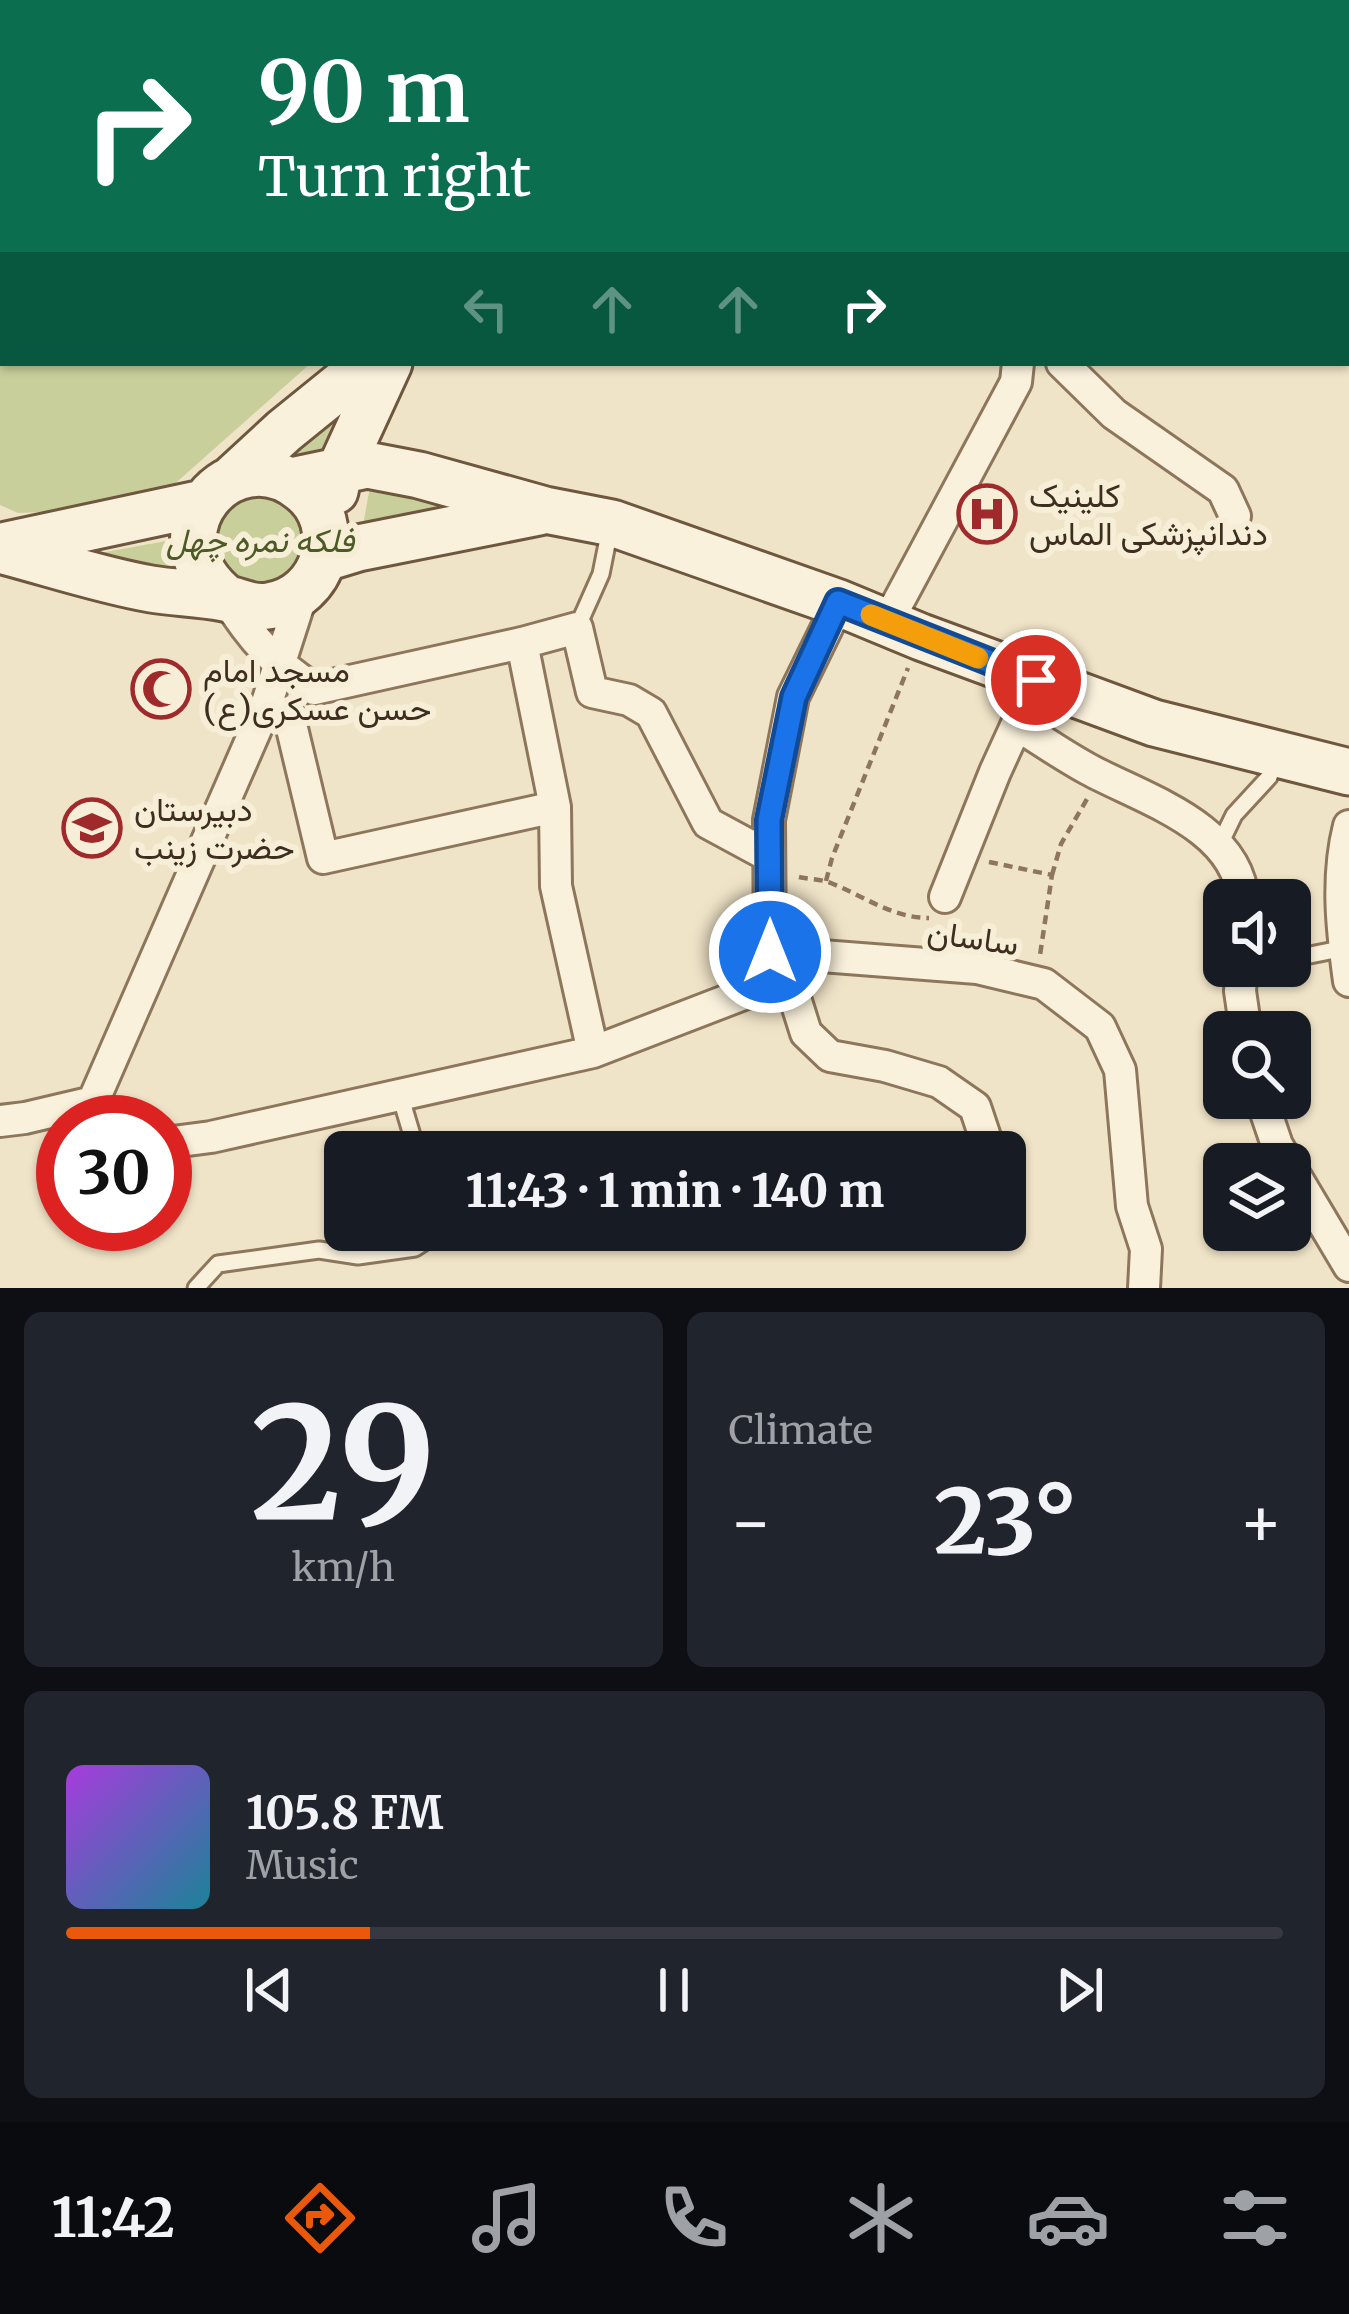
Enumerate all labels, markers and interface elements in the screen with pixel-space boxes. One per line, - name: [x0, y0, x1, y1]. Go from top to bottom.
- text: 90 m: [258, 39, 470, 145]
- icon: right: [60, 48, 216, 204]
- text: Turn right: [258, 143, 531, 211]
- icon: left: [453, 276, 519, 342]
- icon: ahead: [579, 276, 645, 342]
- icon: ahead: [705, 276, 771, 342]
- icon: right: [831, 276, 897, 342]
- place label: کلینیک دندانپزشکی الماس: [1029, 475, 1268, 556]
- hospital icon: کلینیک دندانپزشکی الماس: [956, 483, 1018, 545]
- park label: فلکه نمره چهل: [166, 520, 355, 563]
- pin: [985, 629, 1087, 731]
- icon: arrive: [1003, 647, 1069, 713]
- place label: مسجد امام حسن عسکری(ع): [203, 650, 431, 731]
- mosque icon: مسجد امام حسن عسکری(ع): [130, 658, 192, 720]
- place label: دبیرستان حضرت زینب: [134, 789, 295, 868]
- school or university icon: دبیرستان حضرت زینب: [61, 797, 123, 859]
- map controls: [1203, 879, 1311, 1251]
- button: sound: [1203, 879, 1311, 987]
- position arrow: [707, 889, 833, 1015]
- street label: ساسان: [925, 911, 1021, 964]
- button: search: [1203, 1011, 1311, 1119]
- speed limit sign: 30: [36, 1095, 192, 1251]
- button: layers: [1203, 1143, 1311, 1251]
- text: 11:43 · 1 min · 140 m: [466, 1163, 884, 1219]
- text: 29: [251, 1366, 436, 1563]
- text: Climate: [729, 1406, 873, 1455]
- text: 23°: [934, 1465, 1078, 1579]
- text: −: [729, 1481, 773, 1564]
- text: +: [1239, 1481, 1283, 1564]
- text: km/h: [292, 1543, 395, 1592]
- text: 105.8 FM: [246, 1785, 443, 1841]
- text: Music: [246, 1841, 359, 1890]
- icon: previous: [236, 1957, 302, 2023]
- icon: pause: [641, 1957, 707, 2023]
- icon: next: [1047, 1957, 1113, 2023]
- icon: directions: [278, 2176, 362, 2260]
- icon: music: [465, 2176, 549, 2260]
- icon: phone: [652, 2176, 736, 2260]
- icon: climate: [839, 2176, 923, 2260]
- icon: car: [1026, 2176, 1110, 2260]
- icon: filters: [1213, 2176, 1297, 2260]
- text: 11:42: [52, 2184, 175, 2252]

